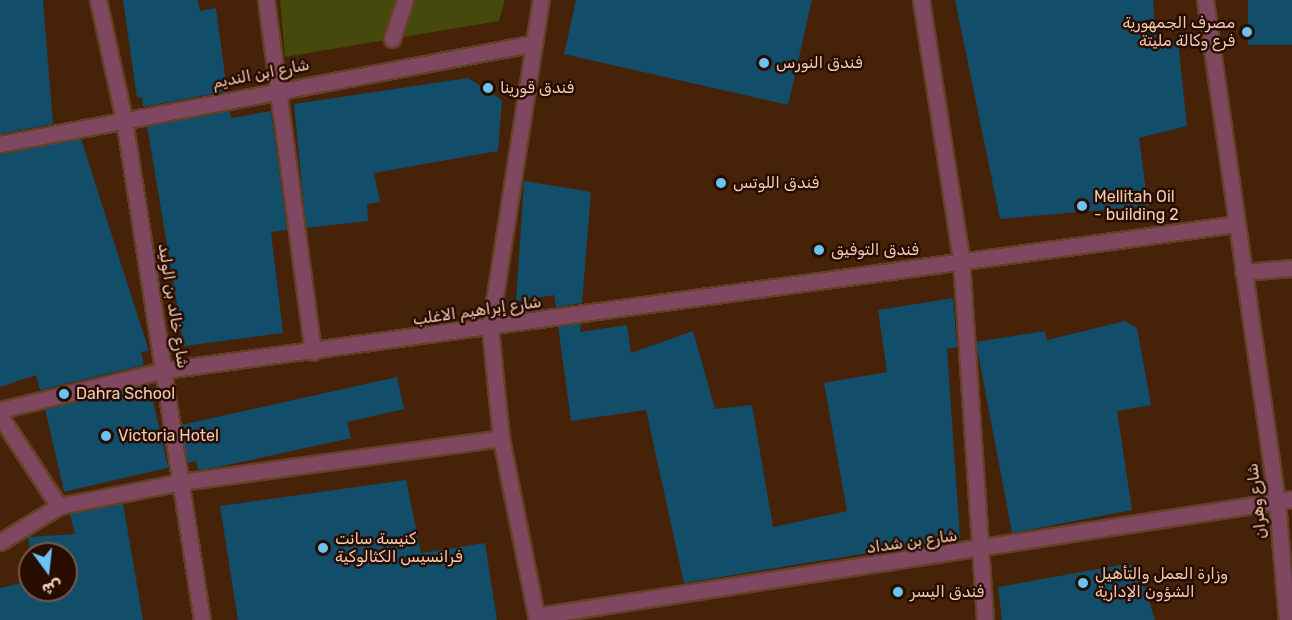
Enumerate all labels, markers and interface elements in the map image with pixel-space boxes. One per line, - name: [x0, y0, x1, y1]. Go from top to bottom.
- place label: مصرف الجمهورية فرع وكالة مليتة: [1123, 13, 1235, 51]
- marker: مصرف الجمهورية فرع وكالة مليتة: [1240, 25, 1254, 39]
- place label: فندق النورس: [776, 53, 862, 73]
- street label: شارع ابن النديم: [211, 55, 311, 93]
- marker: فندق النورس: [757, 56, 771, 70]
- place label: فندق قورينا: [500, 78, 574, 98]
- marker: فندق قورينا: [481, 81, 495, 95]
- place label: فندق اللوتس: [733, 173, 819, 193]
- marker: فندق اللوتس: [714, 176, 728, 190]
- place label: Mellitah Oil - building 2: [1094, 187, 1179, 225]
- marker: Mellitah Oil - building 2: [1075, 199, 1089, 213]
- place label: فندق التوفيق: [831, 240, 919, 260]
- street label: شارع خالد بن الوليد: [154, 242, 192, 370]
- marker: فندق التوفيق: [812, 243, 826, 257]
- street label: شارع إبراهيم الاغلب: [411, 292, 543, 330]
- place label: Dahra School: [76, 384, 175, 404]
- marker: Dahra School: [57, 387, 71, 401]
- place label: Victoria Hotel: [118, 426, 219, 446]
- marker: Victoria Hotel: [99, 429, 113, 443]
- street label: شارع وهران: [1243, 462, 1271, 540]
- street label: شارع بن شداد: [865, 526, 959, 558]
- place label: كنيسة سانت فرانسيس الكثالوكية: [335, 529, 462, 567]
- marker: كنيسة سانت فرانسيس الكثالوكية: [316, 541, 330, 555]
- north arrow: [18, 542, 78, 602]
- place label: وزارة العمل والتأهيل الشؤون الإدارية: [1095, 564, 1228, 602]
- text: ش: [40, 576, 65, 600]
- marker: وزارة العمل والتأهيل الشؤون الإدارية: [1076, 576, 1090, 590]
- place label: فندق اليسر: [910, 582, 984, 602]
- marker: فندق اليسر: [891, 585, 905, 599]

